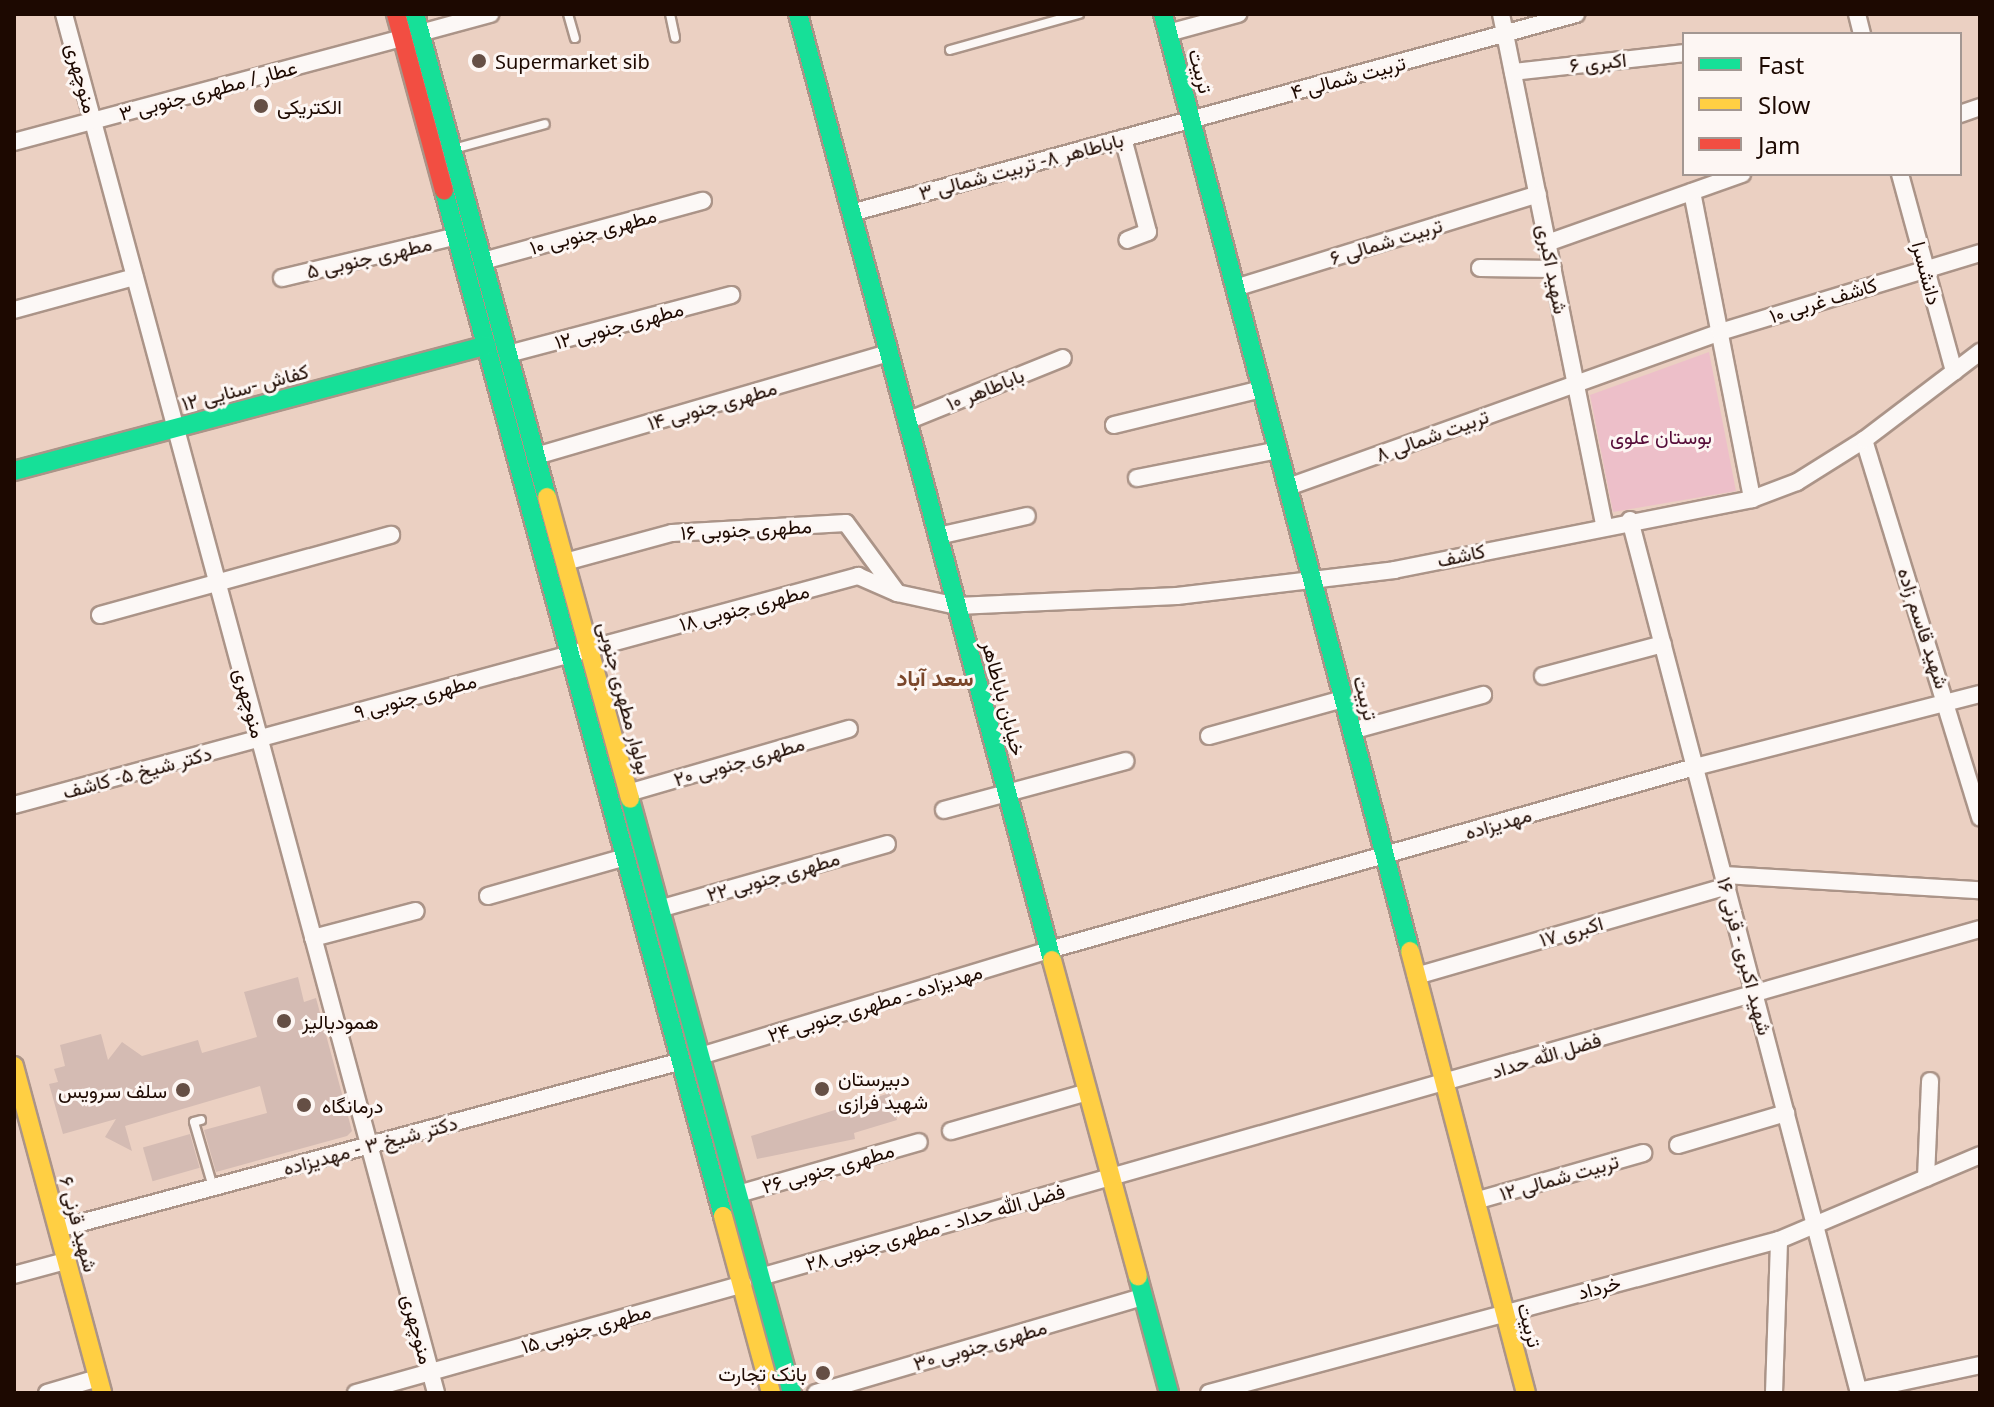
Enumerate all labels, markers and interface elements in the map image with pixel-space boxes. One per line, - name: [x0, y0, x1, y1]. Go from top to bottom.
- legend: [1682, 32, 1962, 176]
- street label: منوچهری: [61, 40, 103, 116]
- street label: تربیت: [1184, 46, 1218, 96]
- street label: اکبری ۶: [1568, 47, 1628, 77]
- text: Fast: [1758, 48, 1804, 81]
- place label: Supermarket sib: [495, 49, 650, 73]
- street label: تربیت شمالی ۴: [1288, 50, 1408, 104]
- marker: Supermarket sib: [470, 52, 488, 70]
- street label: عطار / مطهری جنوبی ۳: [116, 55, 300, 125]
- text: Slow: [1758, 88, 1810, 121]
- place label: الکتریکی: [277, 94, 342, 118]
- marker: الکتریکی: [252, 97, 270, 115]
- street label: باباطاهر ۸- تربیت شمالی ۳: [916, 127, 1126, 205]
- text: Jam: [1758, 128, 1800, 161]
- street label: مطهری جنوبی ۱۰: [527, 203, 659, 259]
- street label: تربیت شمالی ۶: [1327, 213, 1445, 269]
- street label: شهید اکبری: [1533, 222, 1573, 316]
- street label: مطهری جنوبی ۵: [304, 231, 434, 283]
- street label: دانشسرا: [1907, 239, 1947, 307]
- street label: کاشف غربی ۱۰: [1766, 272, 1880, 328]
- street label: مطهری جنوبی ۱۲: [552, 296, 686, 354]
- street label: کفاش -سنایی ۱۲: [179, 359, 311, 415]
- street label: باباطاهر ۱۰: [943, 363, 1027, 415]
- street label: مطهری جنوبی ۱۴: [645, 375, 779, 435]
- street label: تربیت شمالی ۸: [1372, 403, 1492, 467]
- park label: بوستان علوی: [1610, 424, 1712, 448]
- street label: مطهری جنوبی ۱۶: [680, 514, 812, 544]
- street label: کاشف: [1435, 538, 1487, 572]
- street label: شهید قاسم زاده: [1893, 564, 1955, 692]
- street label: مطهری جنوبی ۱۸: [676, 578, 812, 636]
- street label: بولوار مطهری جنوبی: [593, 619, 657, 777]
- street label: خیابان باباطاهر: [977, 638, 1031, 758]
- street label: منوچهری: [229, 665, 271, 741]
- district label: سعد آباد: [896, 665, 974, 691]
- street label: مطهری جنوبی ۹: [351, 668, 479, 724]
- street label: تربیت: [1349, 673, 1383, 723]
- street label: مطهری جنوبی ۲۰: [671, 731, 807, 791]
- street label: دکتر شیخ ۵- کاشف: [60, 741, 214, 803]
- street label: مهدیزاده: [1462, 802, 1534, 844]
- street label: مطهری جنوبی ۲۲: [704, 846, 842, 906]
- street label: شهید اکبری - قرنی ۱۶: [1712, 874, 1778, 1038]
- street label: اکبری ۱۷: [1536, 911, 1606, 951]
- street label: مهدیزاده - مطهری جنوبی ۲۴: [765, 959, 985, 1047]
- place label: همودیالیز: [302, 1009, 379, 1033]
- marker: همودیالیز: [273, 1010, 295, 1032]
- street label: فضل الله حداد: [1488, 1027, 1604, 1083]
- place label: دبیرستان شهید فرازی: [838, 1066, 928, 1113]
- place label: سلف سرویس: [58, 1078, 167, 1102]
- marker: دبیرستان شهید فرازی: [813, 1080, 831, 1098]
- marker: سلف سرویس: [174, 1081, 192, 1099]
- place label: درمانگاه: [322, 1093, 383, 1117]
- marker: درمانگاه: [293, 1094, 315, 1116]
- street label: دکتر شیخ ۳ - مهدیزاده: [280, 1110, 460, 1180]
- street label: مطهری جنوبی ۲۶: [759, 1138, 897, 1198]
- street label: تربیت شمالی ۱۲: [1497, 1149, 1621, 1205]
- street label: شهید قرنی ۶: [55, 1174, 103, 1274]
- street label: فضل الله حداد - مطهری جنوبی ۲۸: [803, 1178, 1067, 1276]
- street label: خرداد: [1575, 1270, 1623, 1304]
- street label: منوچهری: [397, 1291, 439, 1367]
- street label: مطهری جنوبی ۱۵: [518, 1298, 654, 1358]
- street label: تربیت: [1513, 1300, 1547, 1350]
- street label: مطهری جنوبی ۳۰: [910, 1314, 1050, 1376]
- place label: بانک تجارت: [718, 1361, 807, 1385]
- marker: بانک تجارت: [814, 1364, 832, 1382]

